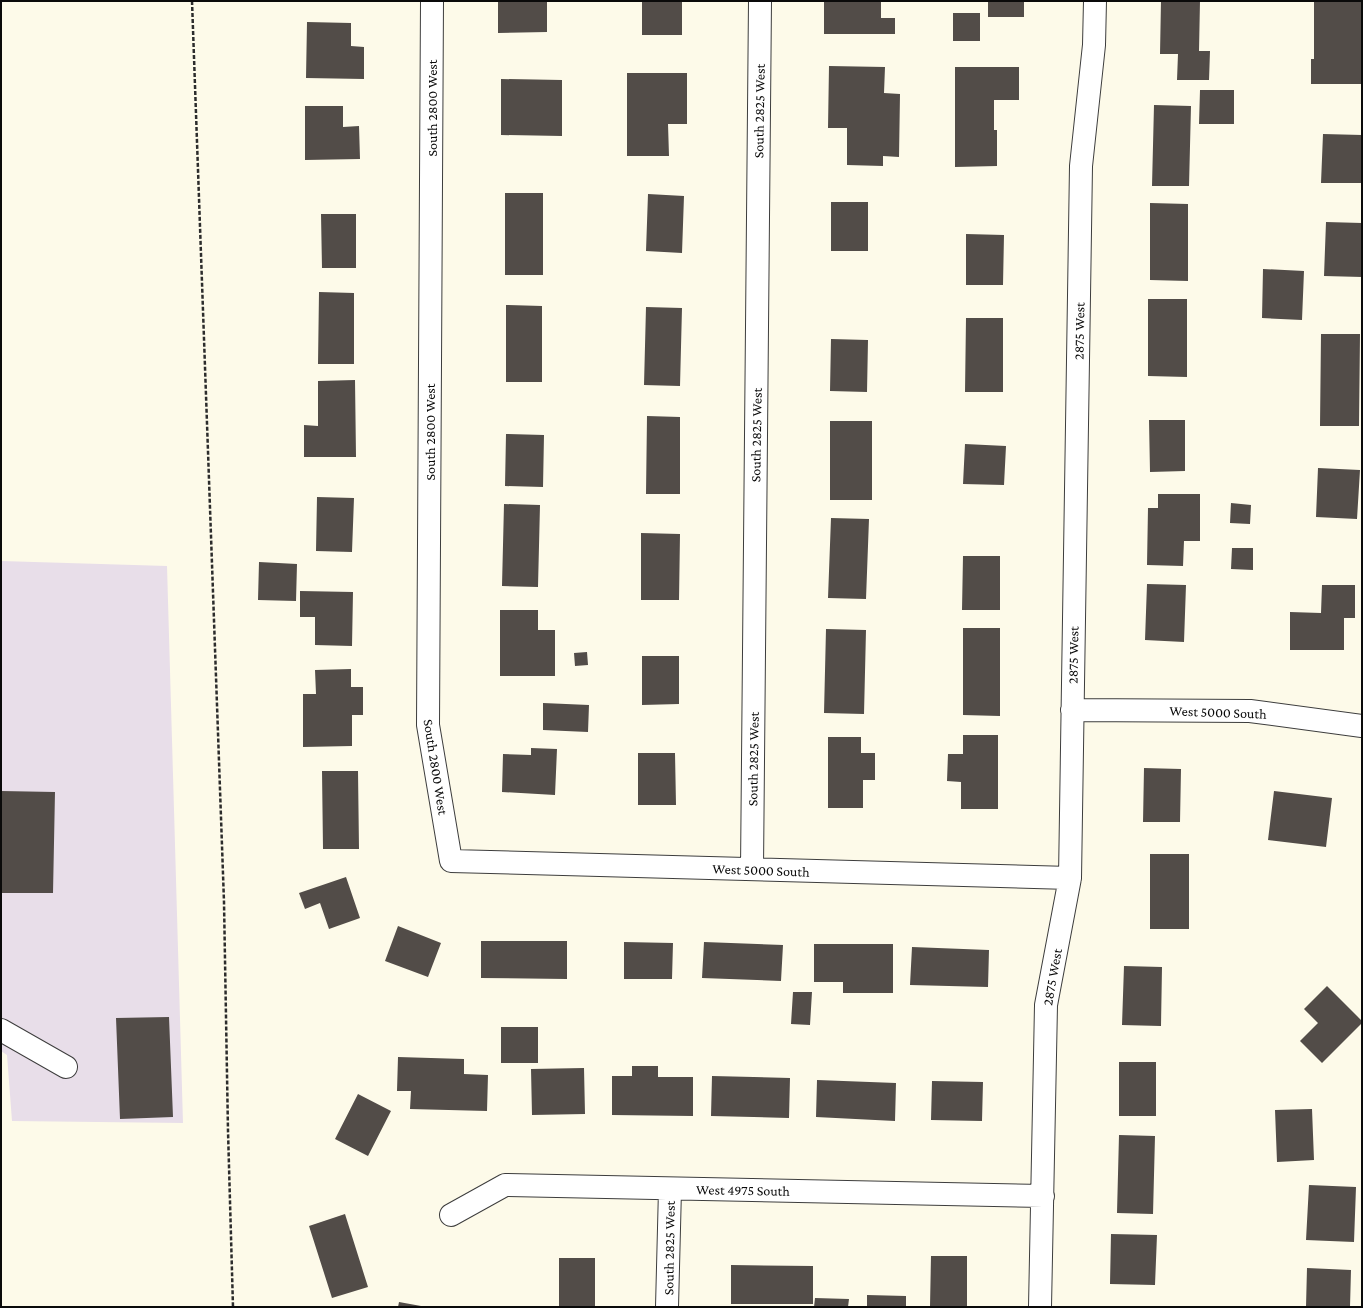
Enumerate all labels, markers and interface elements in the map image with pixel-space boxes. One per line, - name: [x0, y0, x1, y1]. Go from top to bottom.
- street label: South 2800 West: [424, 59, 440, 156]
- street label: South 2825 West: [750, 63, 768, 158]
- street label: 2875 West: [1070, 302, 1088, 360]
- street label: South 2800 West: [422, 383, 438, 480]
- street label: South 2825 West: [747, 387, 765, 482]
- street label: 2875 West: [1064, 626, 1082, 684]
- street label: West 5000 South: [1169, 702, 1267, 722]
- street label: South 2825 West: [744, 711, 762, 806]
- street label: South 2800 West: [421, 718, 452, 816]
- street label: West 5000 South: [712, 860, 810, 880]
- street label: 2875 West: [1039, 947, 1065, 1007]
- street label: West 4975 South: [696, 1181, 790, 1199]
- street label: South 2825 West: [660, 1200, 678, 1295]

